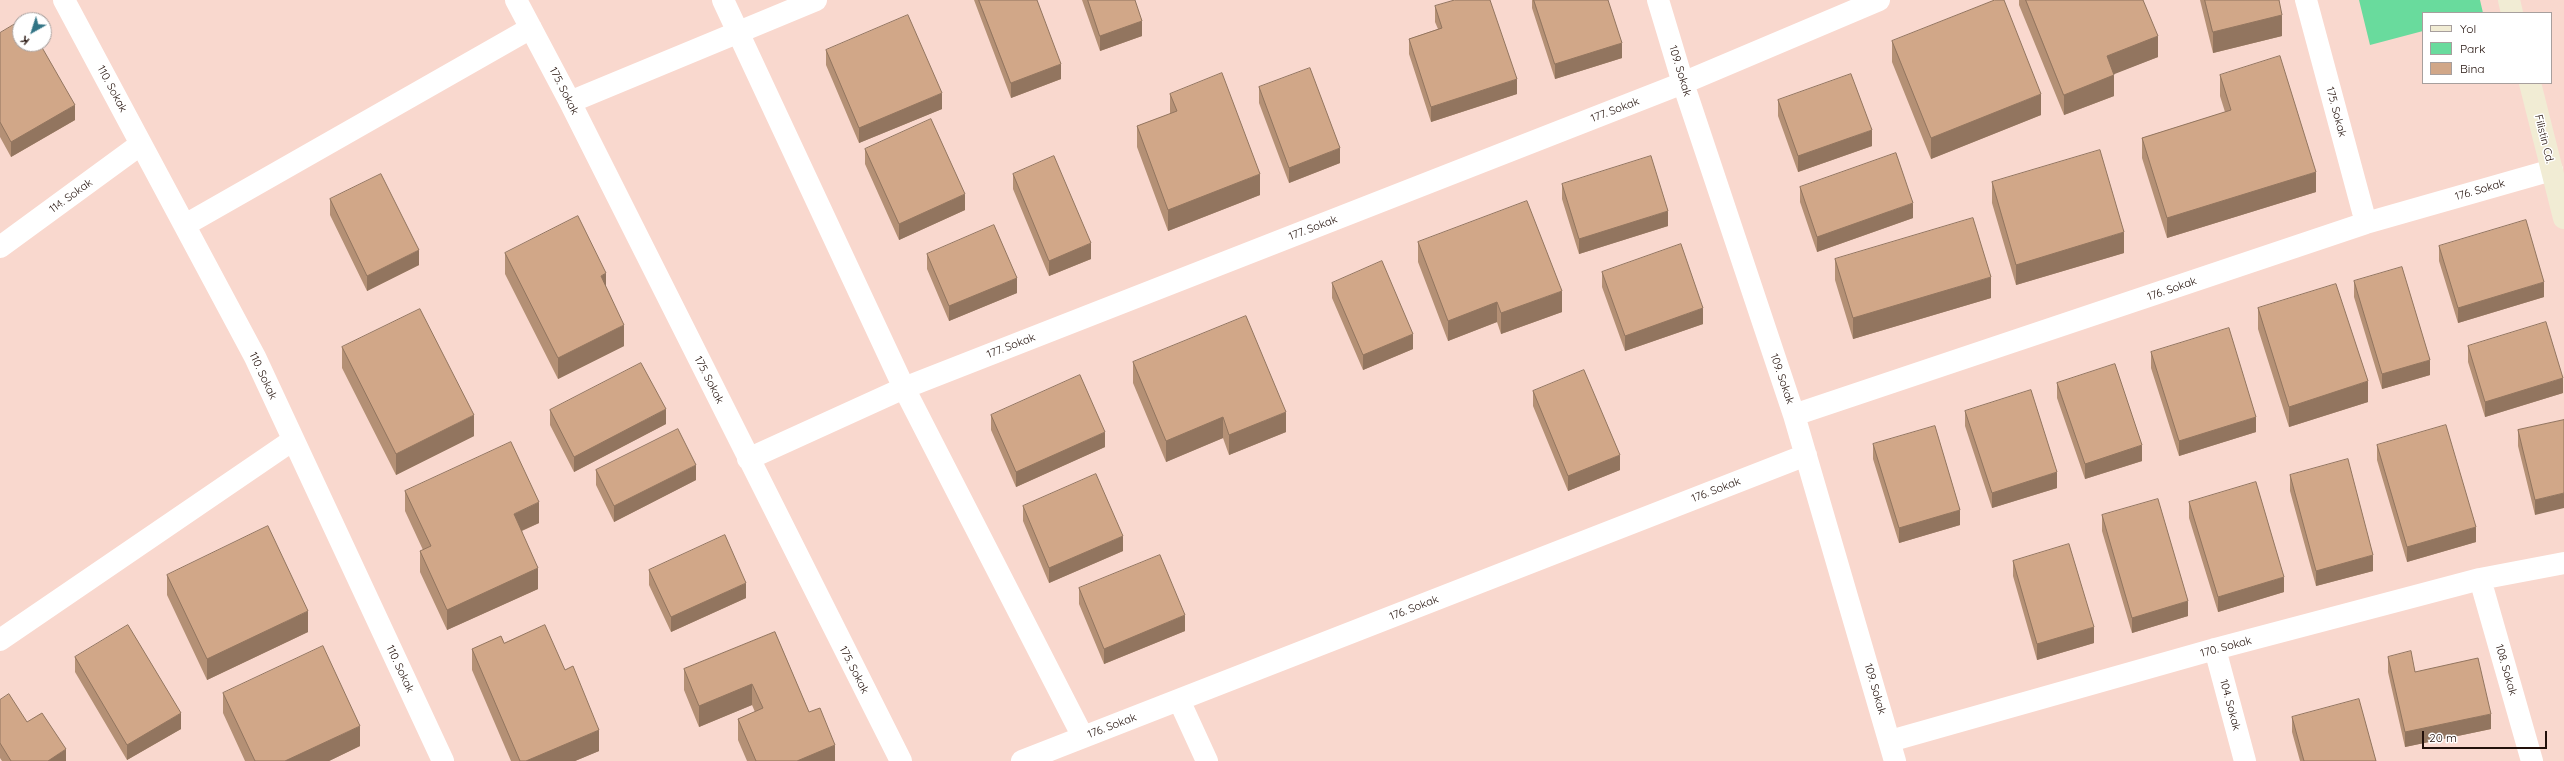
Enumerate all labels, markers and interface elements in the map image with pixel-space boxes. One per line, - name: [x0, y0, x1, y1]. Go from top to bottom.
- north arrow: [12, 12, 52, 52]
- legend: [2422, 12, 2552, 84]
- text: Yol: [2460, 21, 2476, 36]
- text: K: [18, 33, 32, 48]
- text: Park: [2460, 41, 2485, 56]
- street label: 109. Sokak: [1666, 44, 1694, 98]
- text: Bina: [2460, 61, 2485, 76]
- street label: 110. Sokak: [94, 63, 130, 115]
- street label: 175. Sokak: [546, 65, 582, 117]
- street label: 175. Sokak: [2323, 85, 2349, 139]
- street label: 177. Sokak: [1589, 95, 1641, 125]
- street label: Filistin Cd.: [2532, 113, 2556, 165]
- street label: 114. Sokak: [47, 176, 95, 216]
- street label: 176. Sokak: [2453, 177, 2507, 203]
- street label: 177. Sokak: [1287, 213, 1339, 243]
- street label: 176. Sokak: [2145, 274, 2199, 304]
- street label: 177. Sokak: [985, 331, 1037, 361]
- street label: 110. Sokak: [246, 350, 280, 402]
- street label: 109. Sokak: [1767, 352, 1797, 406]
- street label: 175. Sokak: [691, 354, 727, 406]
- street label: 176. Sokak: [1690, 475, 1742, 505]
- street label: 176. Sokak: [1388, 593, 1440, 623]
- street label: 170. Sokak: [2199, 634, 2253, 660]
- street label: 110. Sokak: [383, 643, 417, 695]
- street label: 108. Sokak: [2492, 643, 2520, 697]
- street label: 175. Sokak: [836, 644, 872, 696]
- street label: 109. Sokak: [1861, 662, 1889, 716]
- street label: 104. Sokak: [2217, 678, 2243, 732]
- street label: 176. Sokak: [1086, 711, 1138, 741]
- scale bar: [2424, 723, 2549, 749]
- text: 20 m: [2429, 730, 2457, 745]

